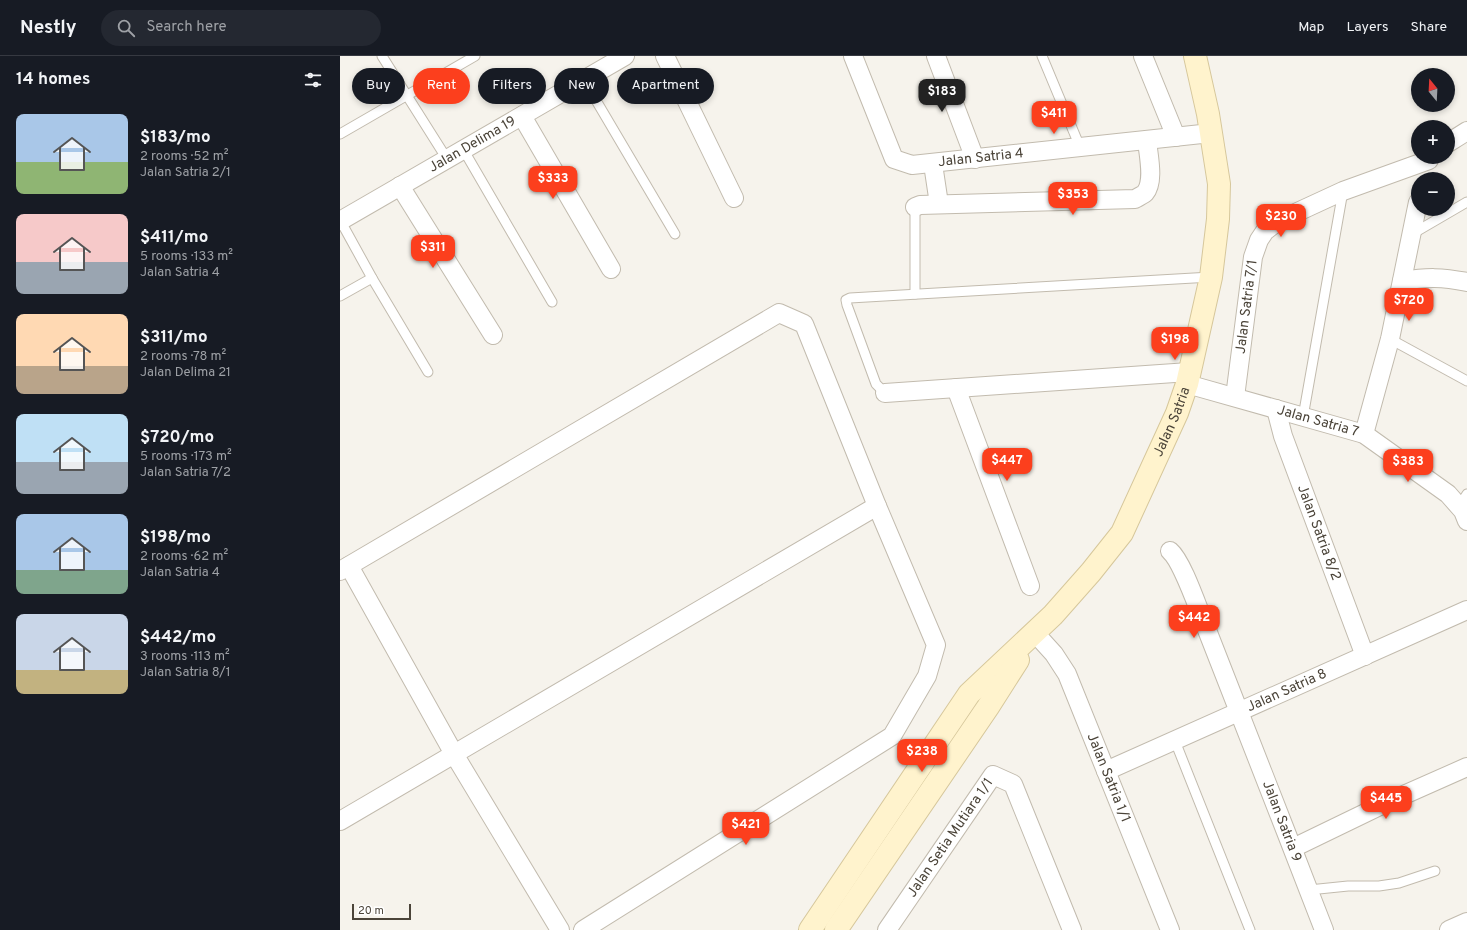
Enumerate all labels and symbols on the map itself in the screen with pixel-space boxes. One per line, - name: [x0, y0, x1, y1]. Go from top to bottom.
- north arrow: [1411, 68, 1455, 112]
- pin: $183: [918, 79, 966, 113]
- pin: $411: [1030, 101, 1078, 135]
- street label: Jalan Delima 19: [426, 112, 519, 176]
- street label: Jalan Satria 4: [937, 145, 1024, 171]
- pin: $333: [529, 166, 577, 200]
- pin: $353: [1049, 182, 1097, 216]
- pin: $230: [1257, 204, 1305, 238]
- pin: $311: [409, 235, 457, 269]
- street label: Jalan Satria 7/1: [1232, 259, 1261, 355]
- pin: $720: [1385, 288, 1433, 322]
- pin: $198: [1151, 327, 1199, 361]
- street label: Jalan Satria: [1150, 385, 1194, 459]
- street label: Jalan Satria 7: [1275, 401, 1361, 441]
- pin: $447: [983, 448, 1031, 482]
- pin: $383: [1384, 449, 1432, 483]
- street label: Jalan Satria 8/2: [1293, 482, 1345, 583]
- pin: $442: [1170, 605, 1218, 639]
- street label: Jalan Satria 8: [1244, 665, 1330, 716]
- street label: Jalan Satria 1/1: [1083, 731, 1134, 825]
- pin: $238: [898, 739, 946, 773]
- street label: Jalan Setia Mutiara 1/1: [903, 775, 997, 900]
- street label: Jalan Satria 9: [1258, 778, 1305, 864]
- pin: $445: [1362, 786, 1410, 820]
- pin: $421: [722, 812, 770, 846]
- scale bar: [352, 902, 411, 921]

